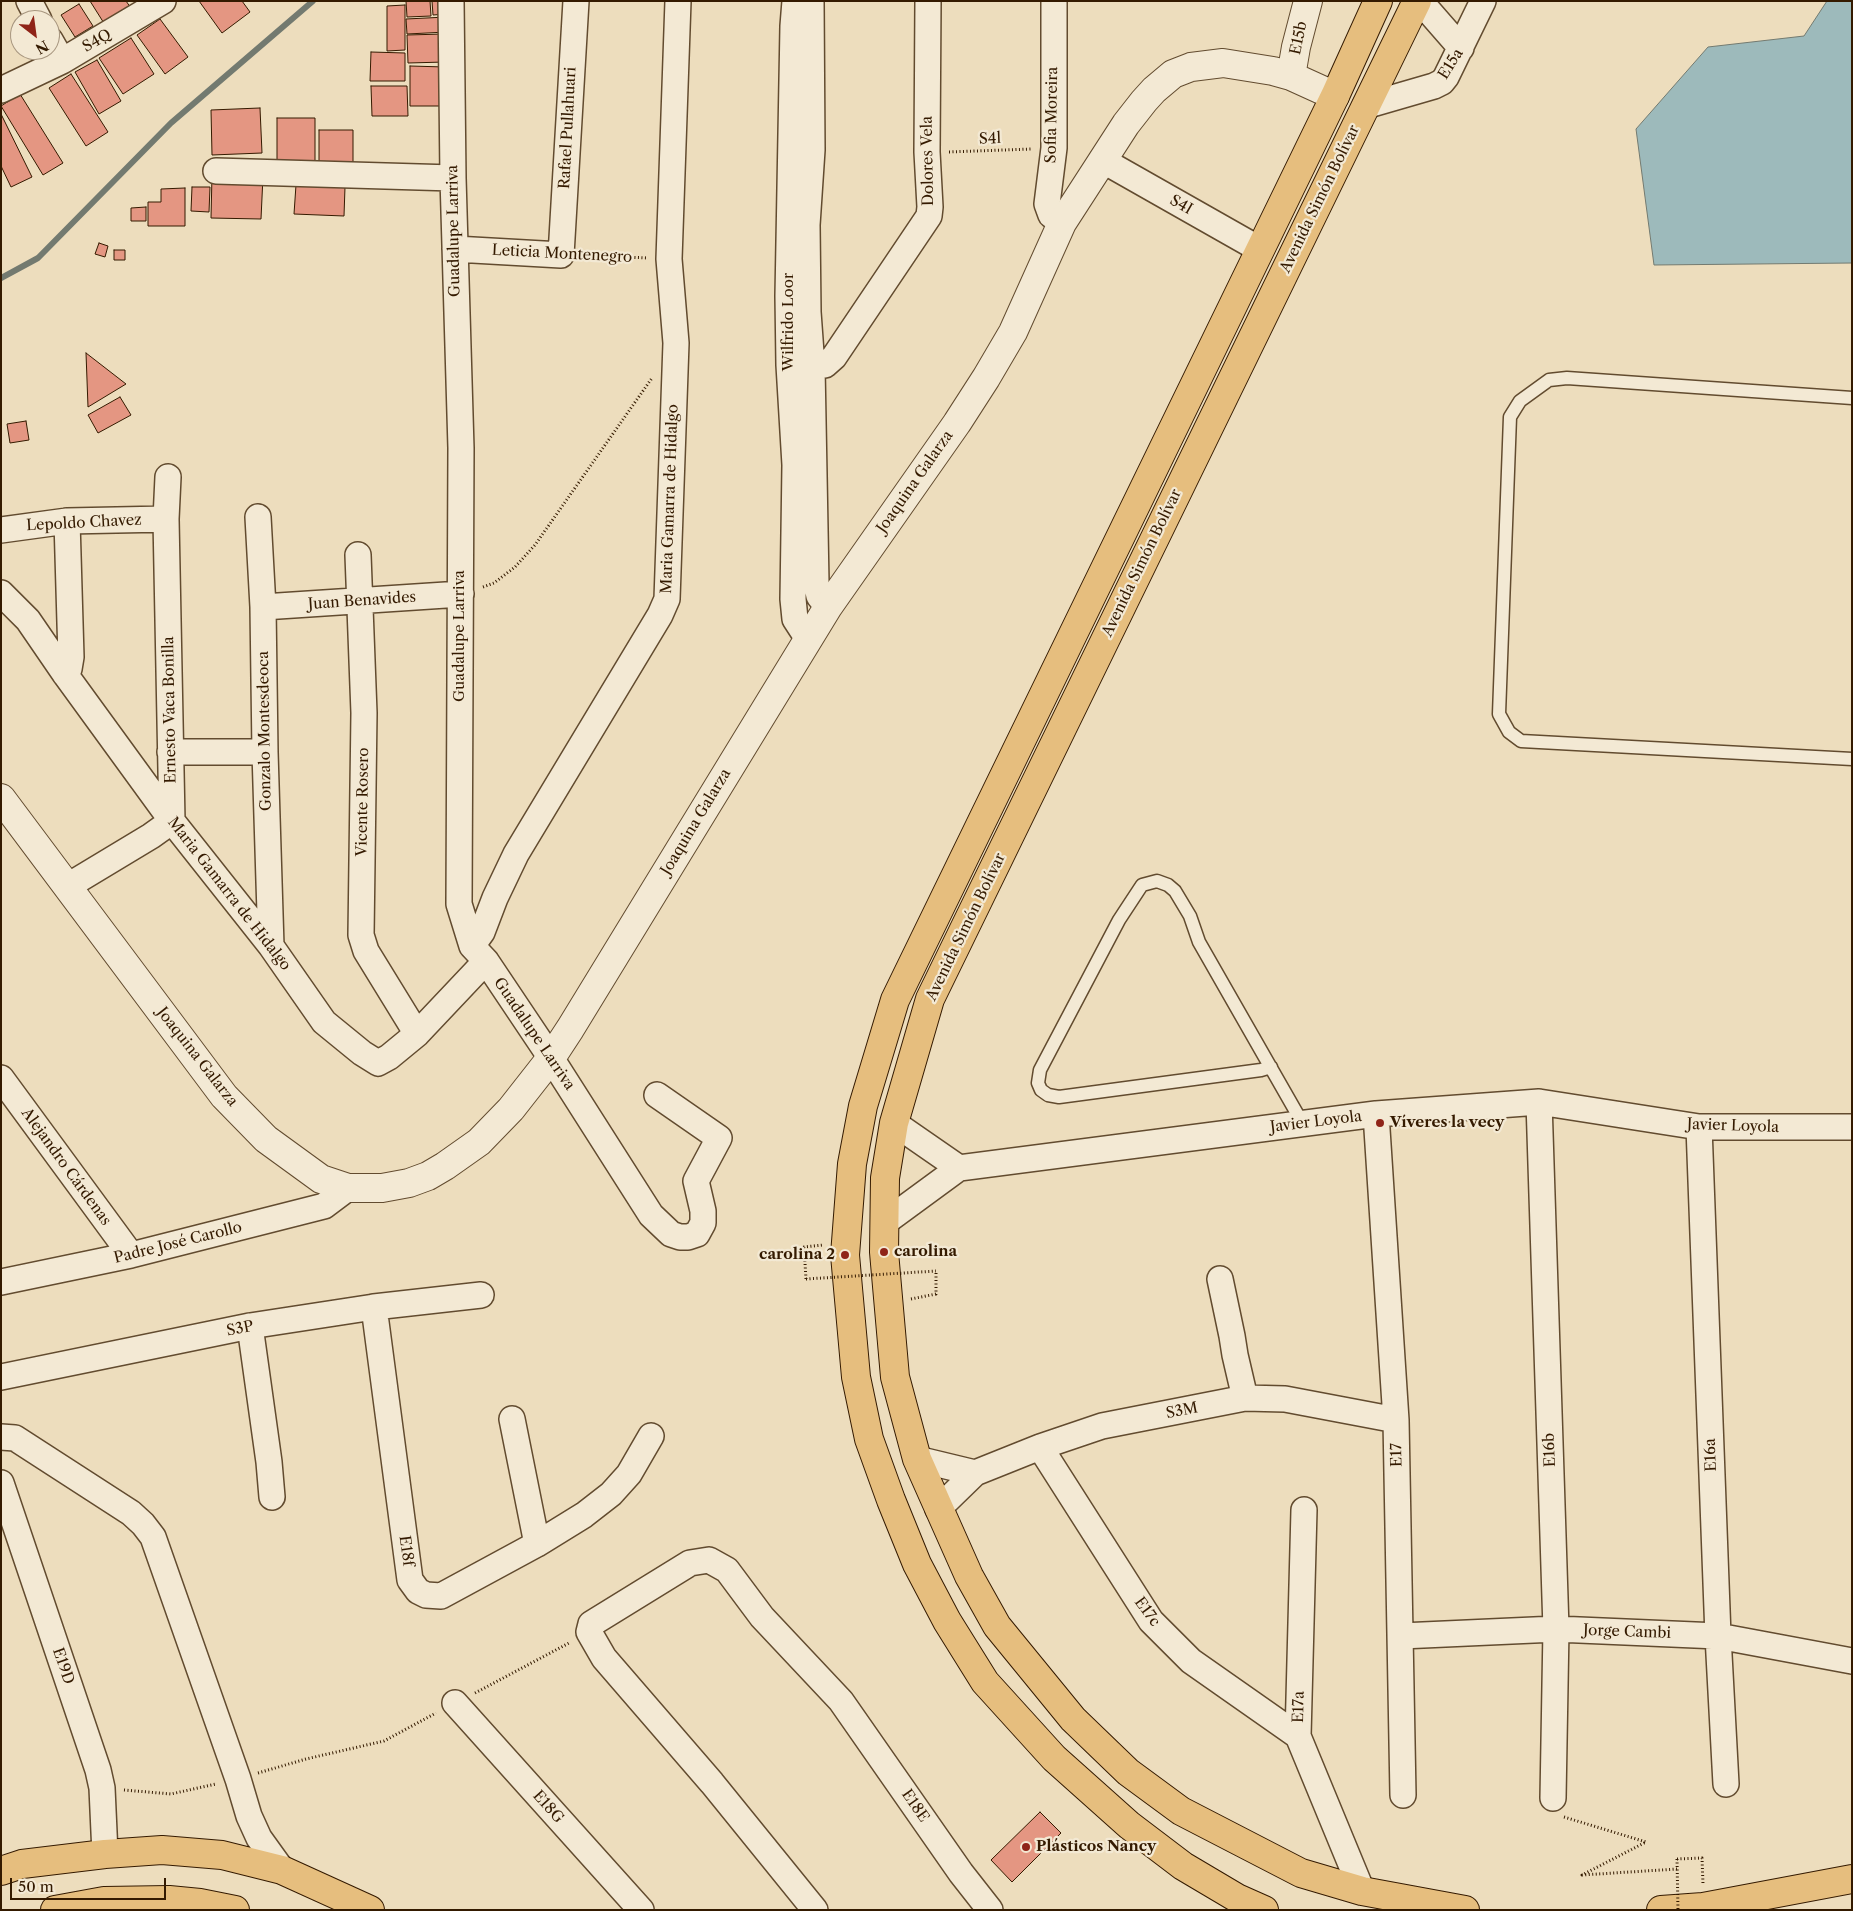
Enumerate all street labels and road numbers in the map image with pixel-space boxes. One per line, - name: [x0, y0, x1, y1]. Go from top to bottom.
- street label: E15b: [1287, 20, 1311, 56]
- street label: S4Q: [79, 26, 115, 56]
- street label: E15a: [1435, 45, 1467, 83]
- street label: Rafael Pullahuari: [556, 66, 580, 190]
- street label: Sofia Moreira: [1042, 66, 1062, 164]
- street label: Dolores Vela: [918, 116, 938, 206]
- street label: Avenida Simón Bolívar: [1276, 122, 1364, 276]
- street label: S4l: [979, 130, 1001, 148]
- street label: Guadalupe Larriva: [444, 165, 464, 297]
- street label: S4I: [1166, 191, 1196, 219]
- street label: Leticia Montenegro: [491, 241, 633, 267]
- street label: Wilfrido Loor: [780, 273, 798, 371]
- street label: Maria Gamarra de Hidalgo: [658, 404, 682, 594]
- street label: Joaquina Galarza: [873, 427, 957, 537]
- street label: Avenida Simón Bolívar: [1098, 486, 1186, 640]
- street label: Lepoldo Chavez: [26, 511, 142, 535]
- street label: Guadalupe Larriva: [451, 570, 469, 702]
- street label: Juan Benavides: [307, 588, 417, 614]
- street label: Ernesto Vaca Bonilla: [160, 636, 180, 784]
- street label: Gonzalo Montesdeoca: [255, 651, 275, 811]
- street label: Vicente Rosero: [353, 747, 373, 857]
- street label: Joaquina Galarza: [657, 766, 735, 878]
- street label: Maria Gamarra de Hidalgo: [164, 814, 294, 974]
- street label: Avenida Simón Bolívar: [922, 850, 1010, 1004]
- street label: Guadalupe Larriva: [490, 974, 578, 1094]
- street label: Joaquina Galarza: [153, 1004, 241, 1110]
- street label: Alejandro Cárdenas: [17, 1105, 115, 1229]
- street label: Javier Loyola: [1269, 1107, 1363, 1137]
- street label: Javier Loyola: [1687, 1115, 1779, 1137]
- street label: Padre José Carollo: [112, 1218, 244, 1268]
- street label: S3P: [225, 1318, 255, 1340]
- street label: S3M: [1164, 1399, 1200, 1423]
- street label: E16b: [1540, 1432, 1560, 1468]
- street label: E16a: [1701, 1438, 1721, 1472]
- street label: E17: [1388, 1443, 1406, 1467]
- street label: E18f: [395, 1534, 417, 1568]
- street label: E17c: [1130, 1594, 1164, 1630]
- street label: Jorge Cambi: [1583, 1621, 1671, 1643]
- street label: E19D: [48, 1645, 78, 1687]
- street label: E17a: [1290, 1691, 1308, 1723]
- street label: E18E: [897, 1786, 933, 1826]
- street label: E18G: [529, 1787, 567, 1827]

